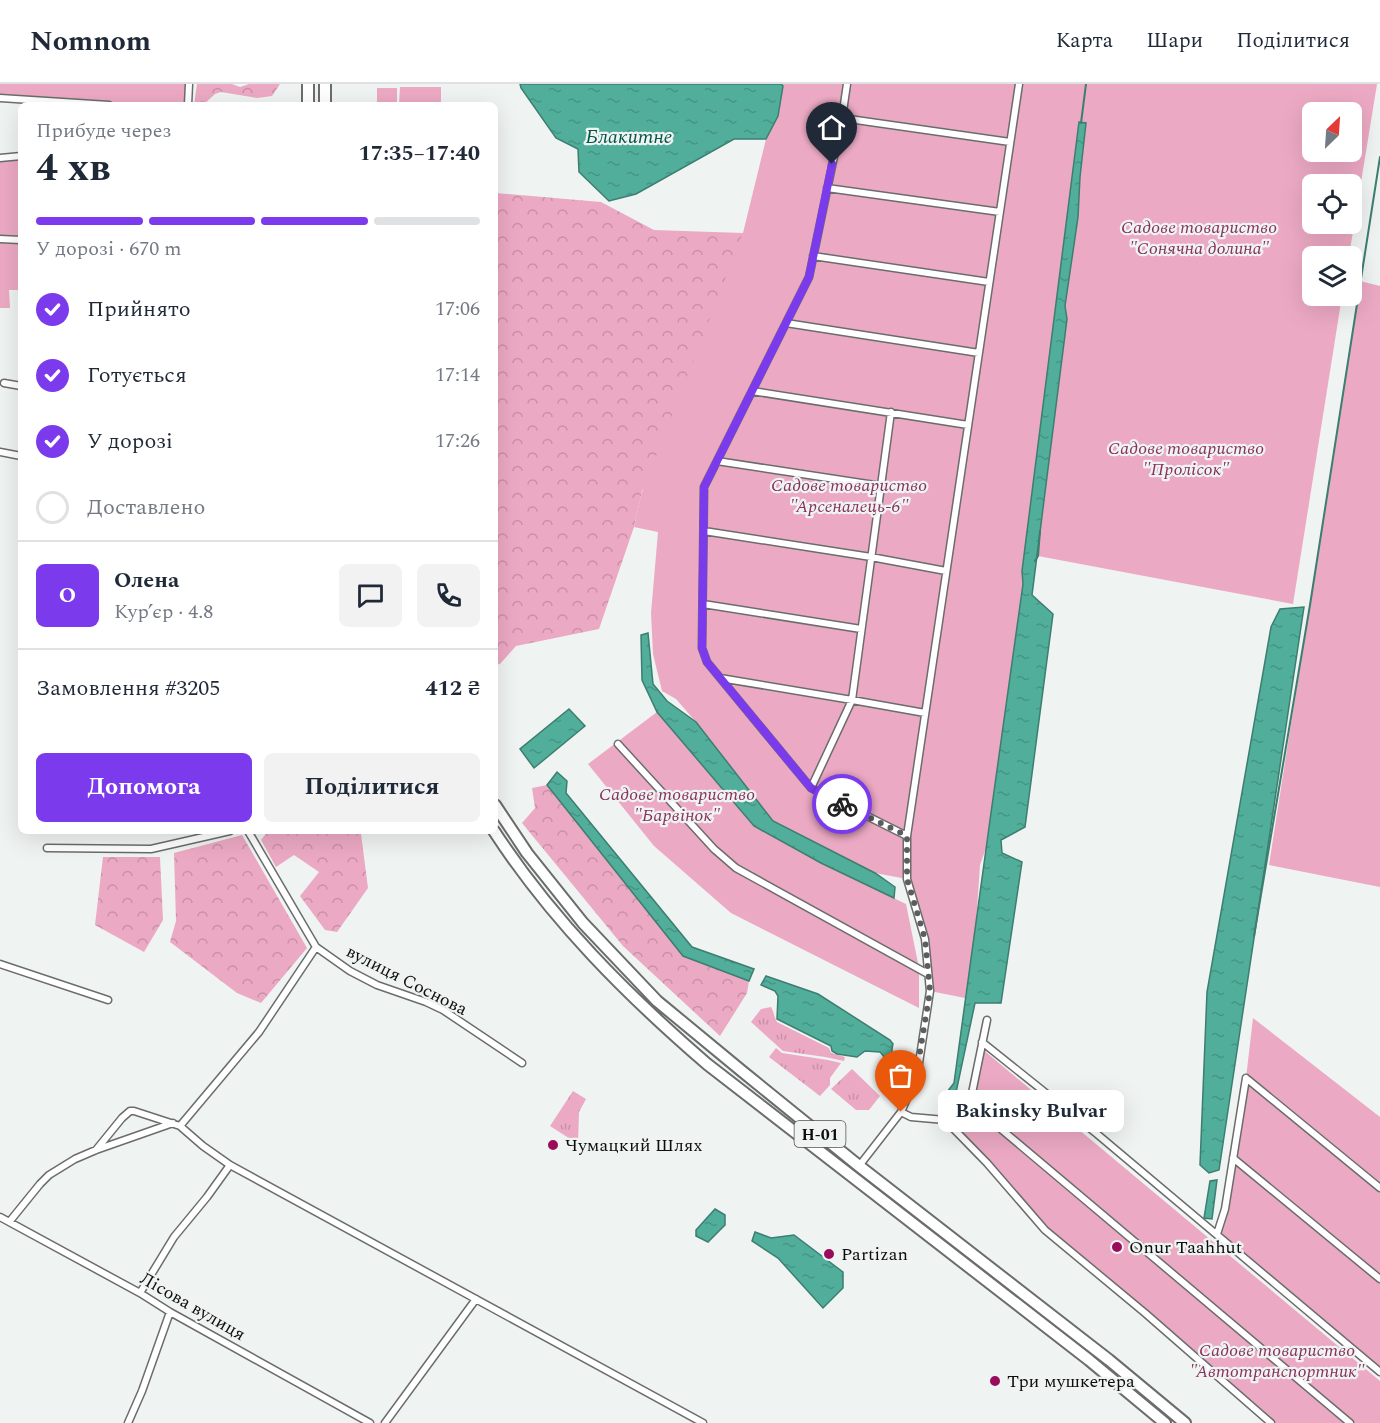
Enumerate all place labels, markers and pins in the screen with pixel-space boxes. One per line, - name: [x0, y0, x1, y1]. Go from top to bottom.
- pin: [806, 102, 857, 164]
- pin: [875, 1050, 926, 1112]
- callout: Bakinsky Bulvar: [937, 1091, 1123, 1133]
- place label: Чумацкий Шлях: [565, 1132, 702, 1159]
- marker: Чумацкий Шлях: [546, 1138, 560, 1152]
- place label: Onur Taahhut: [1129, 1234, 1242, 1261]
- marker: Onur Taahhut: [1110, 1240, 1124, 1254]
- place label: Partizan: [841, 1241, 908, 1268]
- marker: Partizan: [822, 1247, 836, 1261]
- place label: Три мушкетера: [1007, 1368, 1135, 1395]
- marker: Три мушкетера: [988, 1374, 1002, 1388]

